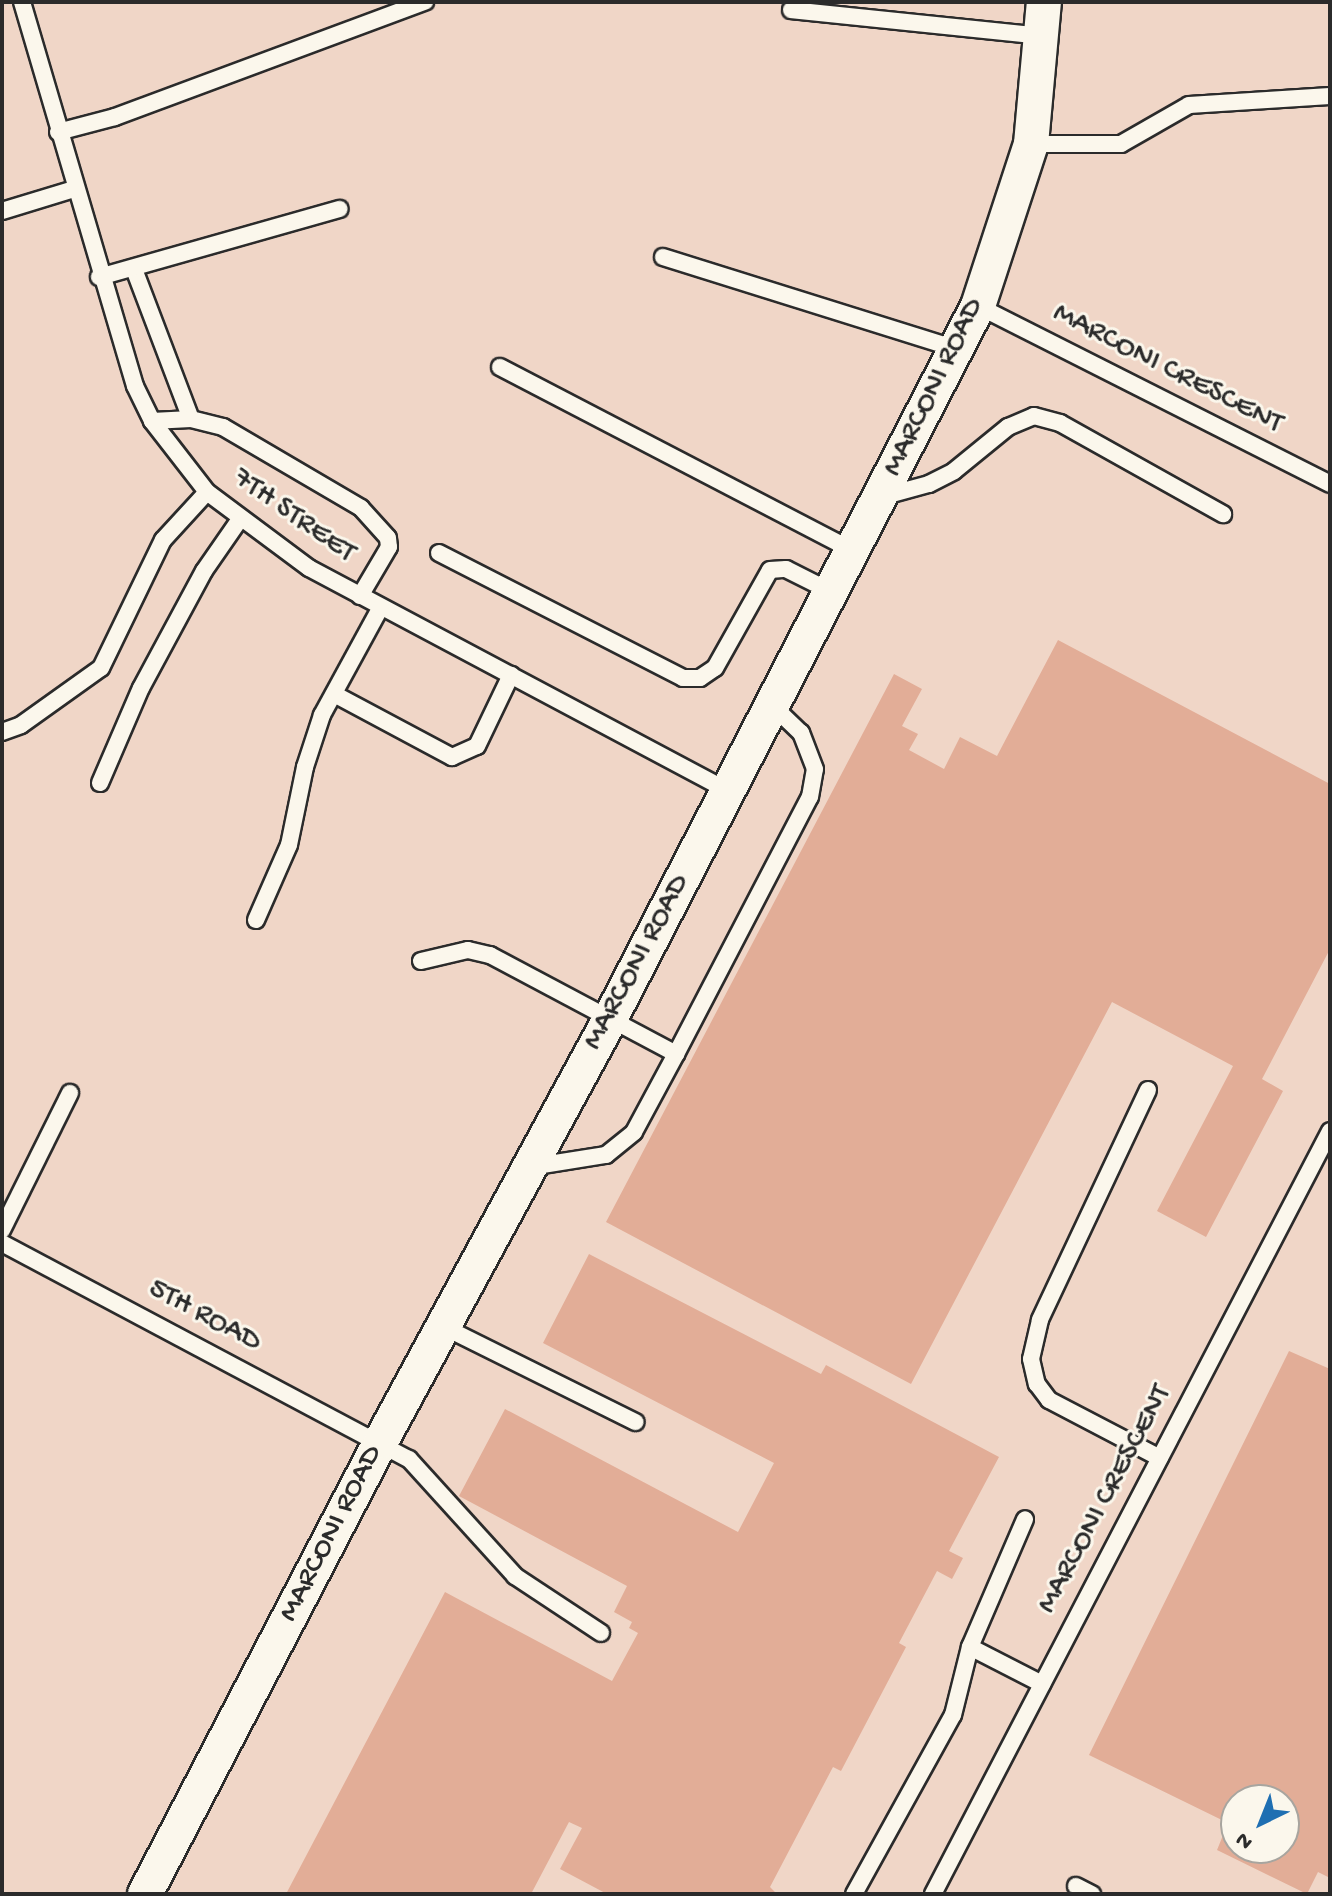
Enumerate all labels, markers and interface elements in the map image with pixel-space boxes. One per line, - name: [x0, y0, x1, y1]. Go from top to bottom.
- street label: MARCONI ROAD: [876, 293, 994, 483]
- street label: MARCONI CRESCENT: [1046, 297, 1288, 443]
- street label: 7TH STREET: [225, 462, 361, 572]
- street label: MARCONI ROAD: [577, 869, 699, 1057]
- street label: 5TH ROAD: [141, 1272, 267, 1362]
- street label: MARCONI CRESCENT: [1031, 1380, 1181, 1620]
- street label: MARCONI ROAD: [272, 1440, 392, 1628]
- north arrow: [1220, 1784, 1300, 1864]
- text: N: [1231, 1826, 1259, 1854]

